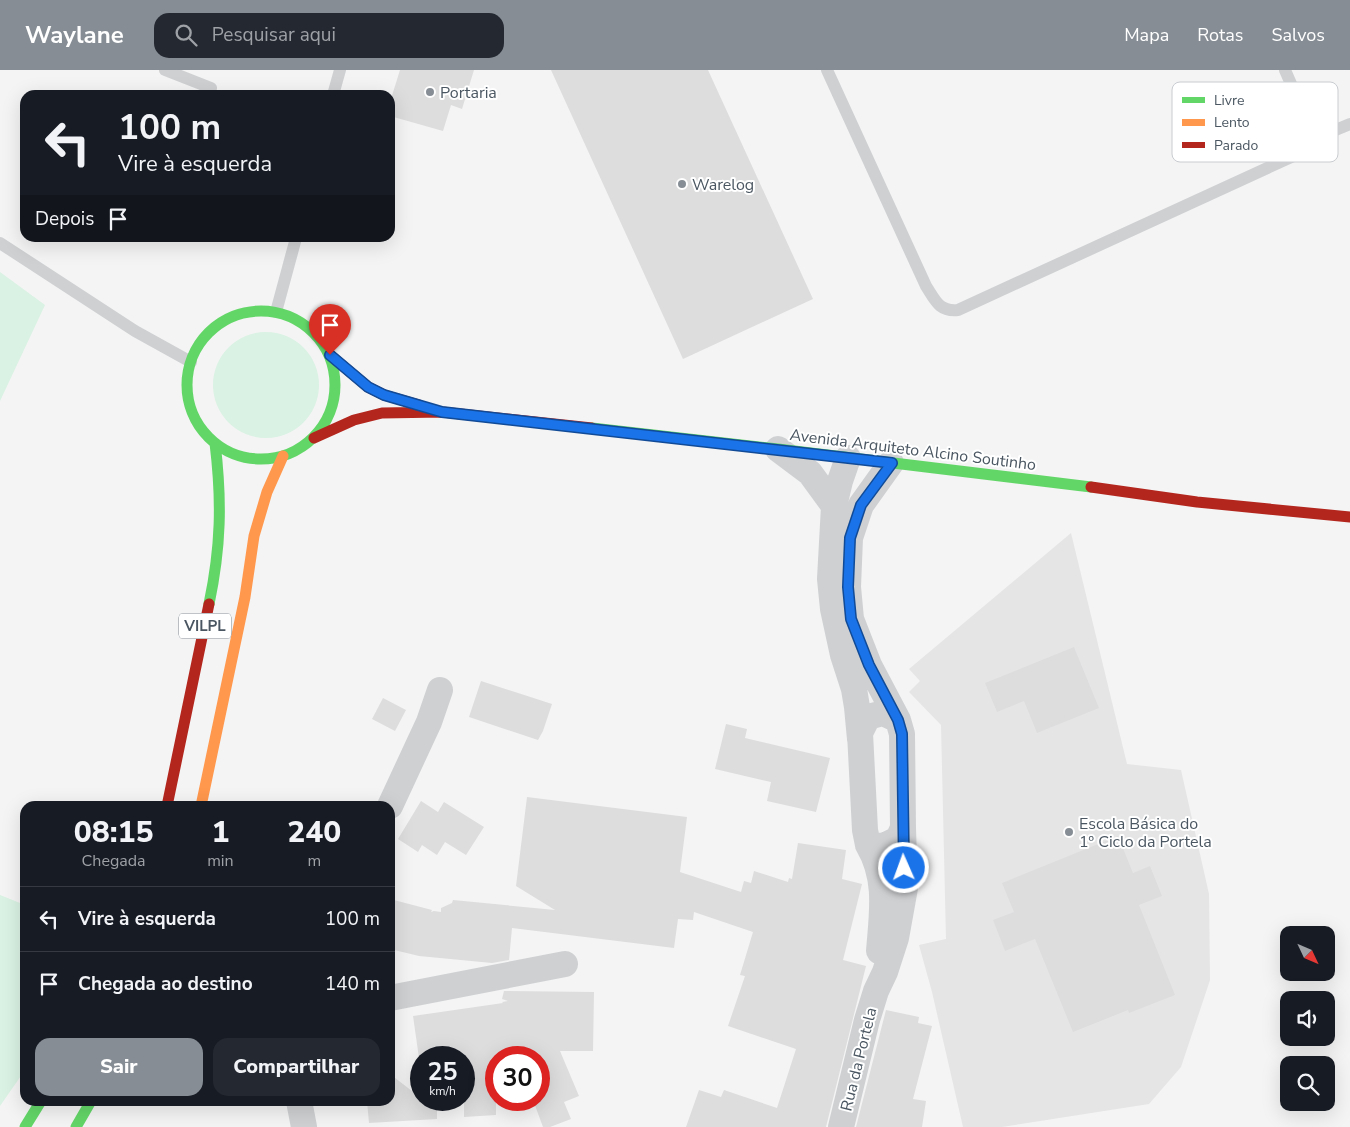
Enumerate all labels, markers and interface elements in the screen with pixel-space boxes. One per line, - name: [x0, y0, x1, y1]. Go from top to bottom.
- search box: [154, 13, 504, 58]
- text: Waylane: [25, 19, 124, 51]
- icon: search: [172, 21, 200, 49]
- text: Pesquisar aqui: [212, 22, 336, 48]
- text: Mapa: [1124, 23, 1169, 47]
- text: Rotas: [1197, 23, 1243, 47]
- text: Salvos: [1271, 23, 1325, 47]
- place label: Portaria: [440, 82, 497, 104]
- legend: [1172, 82, 1338, 162]
- marker: Portaria: [424, 86, 436, 98]
- text: Livre: [1214, 91, 1244, 110]
- text: 100 m: [118, 104, 221, 151]
- icon: left: [35, 110, 100, 175]
- text: Lento: [1214, 113, 1250, 132]
- text: Parado: [1214, 136, 1258, 155]
- text: Vire à esquerda: [118, 149, 272, 179]
- place label: Warelog: [692, 174, 754, 196]
- marker: Warelog: [676, 178, 688, 190]
- icon: arrive: [104, 205, 132, 233]
- text: Depois: [35, 206, 94, 232]
- pin: [309, 304, 351, 355]
- icon: arrive: [316, 311, 344, 339]
- street label: Avenida Arquiteto Alcino Soutinho: [788, 424, 1037, 476]
- road number: VILPL: [179, 614, 231, 638]
- text: 08:15: [74, 812, 153, 853]
- text: 1: [211, 812, 229, 853]
- text: 240: [287, 812, 341, 853]
- place label: Escola Básica do 1º Ciclo da Portela: [1079, 813, 1212, 853]
- marker: Escola Básica do 1º Ciclo da Portela: [1063, 826, 1075, 838]
- position arrow: [877, 841, 929, 893]
- text: Chegada: [82, 850, 146, 872]
- text: min: [207, 850, 234, 872]
- text: m: [307, 850, 321, 872]
- icon: left: [35, 905, 63, 933]
- text: Vire à esquerda: [78, 906, 216, 932]
- text: 100 m: [325, 906, 380, 932]
- north arrow: [1280, 926, 1335, 981]
- map controls: [1280, 926, 1335, 1111]
- icon: arrive: [35, 970, 63, 998]
- text: Chegada ao destino: [78, 971, 253, 997]
- text: 140 m: [325, 971, 380, 997]
- button: sound: [1280, 991, 1335, 1046]
- street label: Rua da Portela: [835, 1005, 882, 1113]
- button: Sair: [35, 1038, 203, 1096]
- button: Compartilhar: [213, 1038, 380, 1096]
- speed limit sign: 30: [485, 1046, 550, 1111]
- text: 25: [427, 1055, 458, 1089]
- button: search: [1280, 1056, 1335, 1111]
- text: km/h: [429, 1083, 456, 1099]

